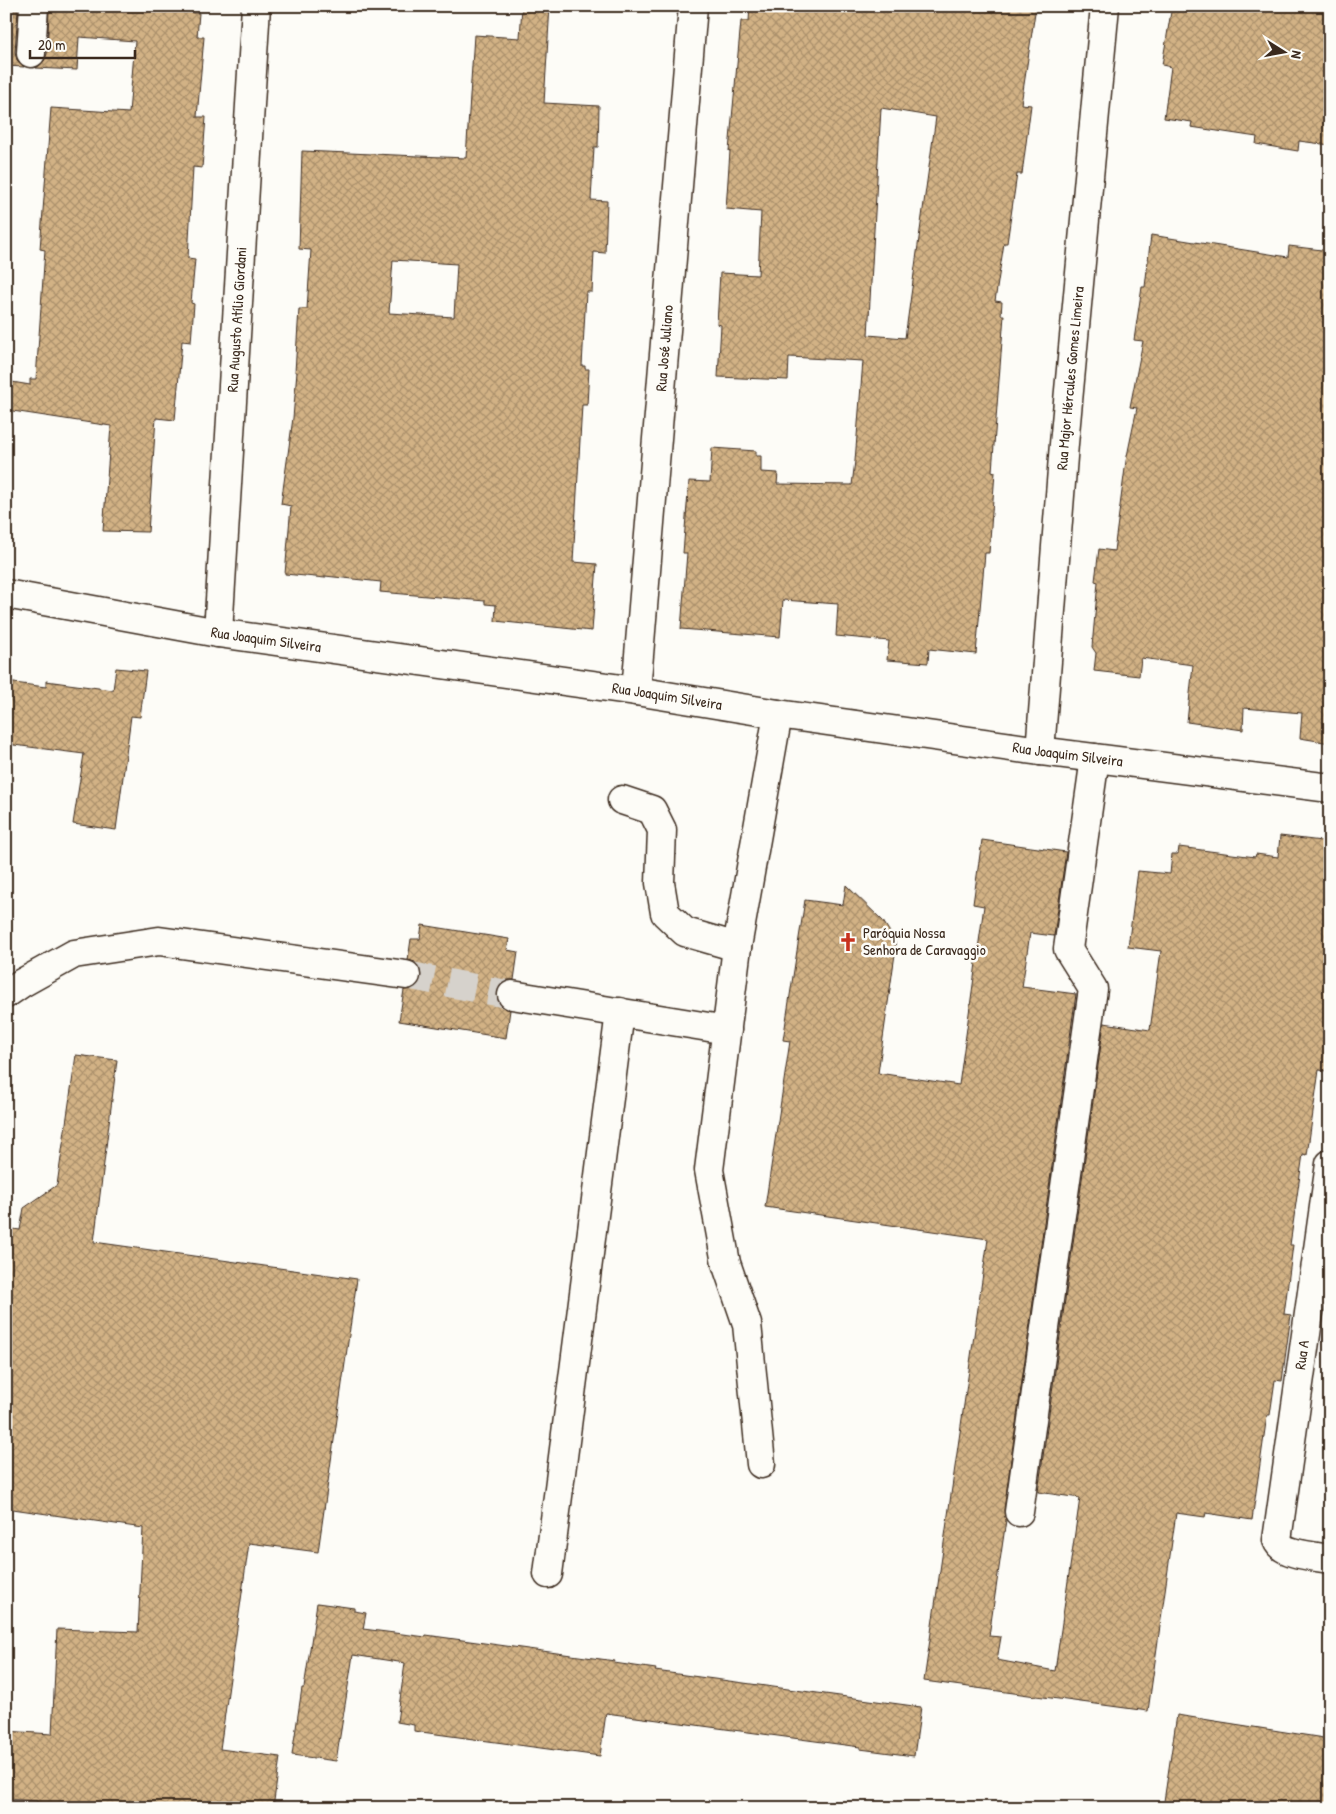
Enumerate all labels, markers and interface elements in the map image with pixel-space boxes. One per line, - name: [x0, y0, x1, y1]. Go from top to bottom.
- scale bar: [30, 28, 135, 60]
- north arrow: [1258, 28, 1308, 78]
- text: 20 m: [38, 34, 65, 55]
- text: N: [1287, 49, 1307, 61]
- street label: Rua Augusto Atílio Giordani: [222, 246, 251, 393]
- street label: Rua Major Hércules Gomes Limeira: [1051, 285, 1089, 471]
- street label: Rua José Juliano: [650, 304, 678, 392]
- street label: Rua Joaquim Silveira: [209, 621, 323, 657]
- street label: Rua Joaquim Silveira: [611, 677, 724, 715]
- street label: Rua Joaquim Silveira: [1011, 736, 1124, 771]
- place label: Paróquia Nossa Senhora de Caravaggio: [863, 922, 986, 960]
- church icon: Paróquia Nossa Senhora de Caravaggio: [837, 931, 859, 953]
- street label: Rua A: [1289, 1338, 1314, 1371]

